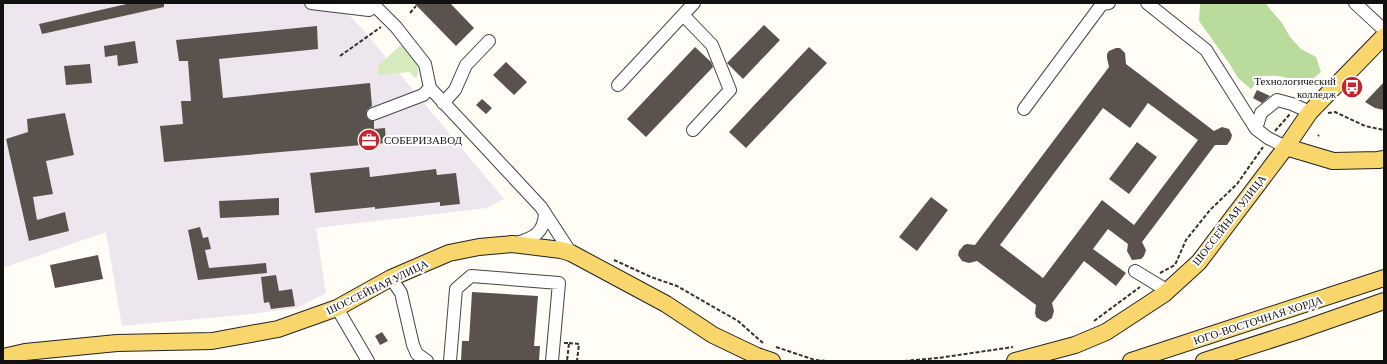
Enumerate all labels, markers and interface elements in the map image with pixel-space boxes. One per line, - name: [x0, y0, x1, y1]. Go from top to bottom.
- bus stop icon: Технологический колледж: [1339, 74, 1365, 100]
- place label: Технологический колледж: [1254, 75, 1336, 100]
- office icon: СОБЕРИЗАВОД: [356, 127, 382, 153]
- place label: СОБЕРИЗАВОД: [384, 134, 463, 146]
- street label: ШОССЕЙНАЯ УЛИЦА: [1190, 172, 1268, 268]
- street label: ШОССЕЙНАЯ УЛИЦА: [324, 257, 430, 317]
- street label: ЮГО-ВОСТОЧНАЯ ХОРДА: [1192, 293, 1324, 347]

